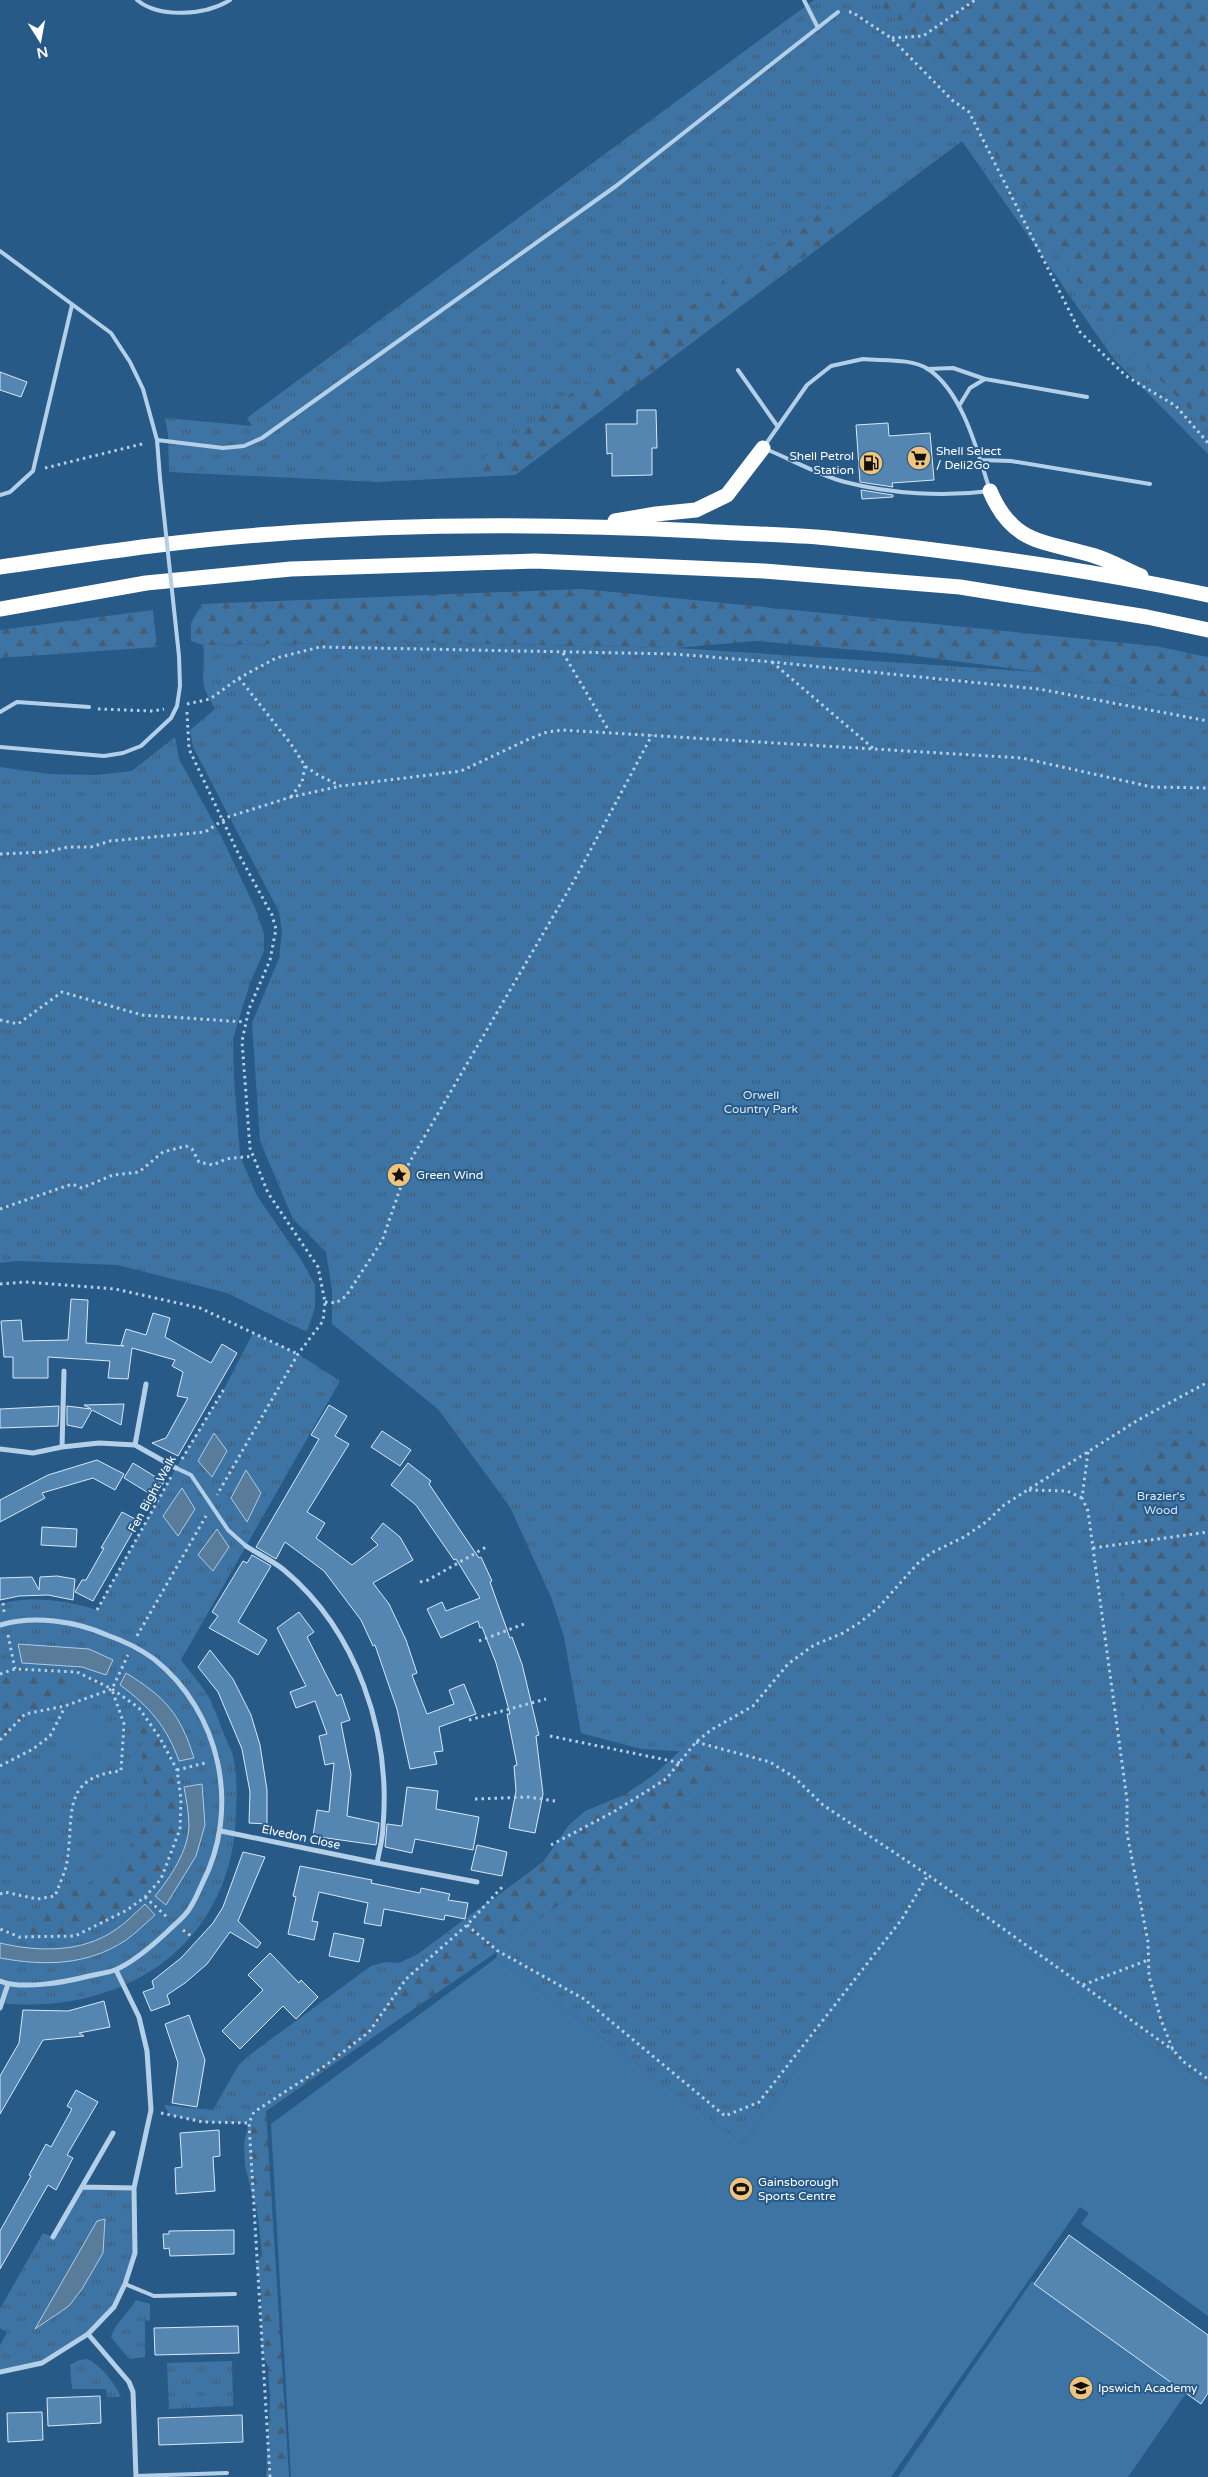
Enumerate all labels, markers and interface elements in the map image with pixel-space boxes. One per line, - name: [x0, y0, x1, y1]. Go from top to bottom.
- north arrow: [15, 15, 65, 65]
- text: N: [35, 43, 50, 62]
- place label: Shell Select / Deli2Go: [936, 444, 1002, 472]
- supermarket icon: Shell Select / Deli2Go: [906, 445, 932, 471]
- place label: Shell Petrol Station: [790, 449, 854, 477]
- fuel station icon: Shell Petrol Station: [858, 450, 884, 476]
- park label: Orwell Country Park: [724, 1088, 799, 1116]
- place icon: Green Wind: [386, 1162, 412, 1188]
- place label: Green Wind: [416, 1168, 483, 1182]
- street label: Fen Bight Walk: [125, 1453, 179, 1535]
- park label: Brazier's Wood: [1137, 1489, 1185, 1517]
- street label: Elvedon Close: [260, 1822, 342, 1852]
- place label: Gainsborough Sports Centre: [758, 2175, 839, 2203]
- sports icon: Gainsborough Sports Centre: [728, 2176, 754, 2202]
- school or university icon: Ipswich Academy: [1068, 2375, 1094, 2401]
- place label: Ipswich Academy: [1098, 2381, 1198, 2395]

